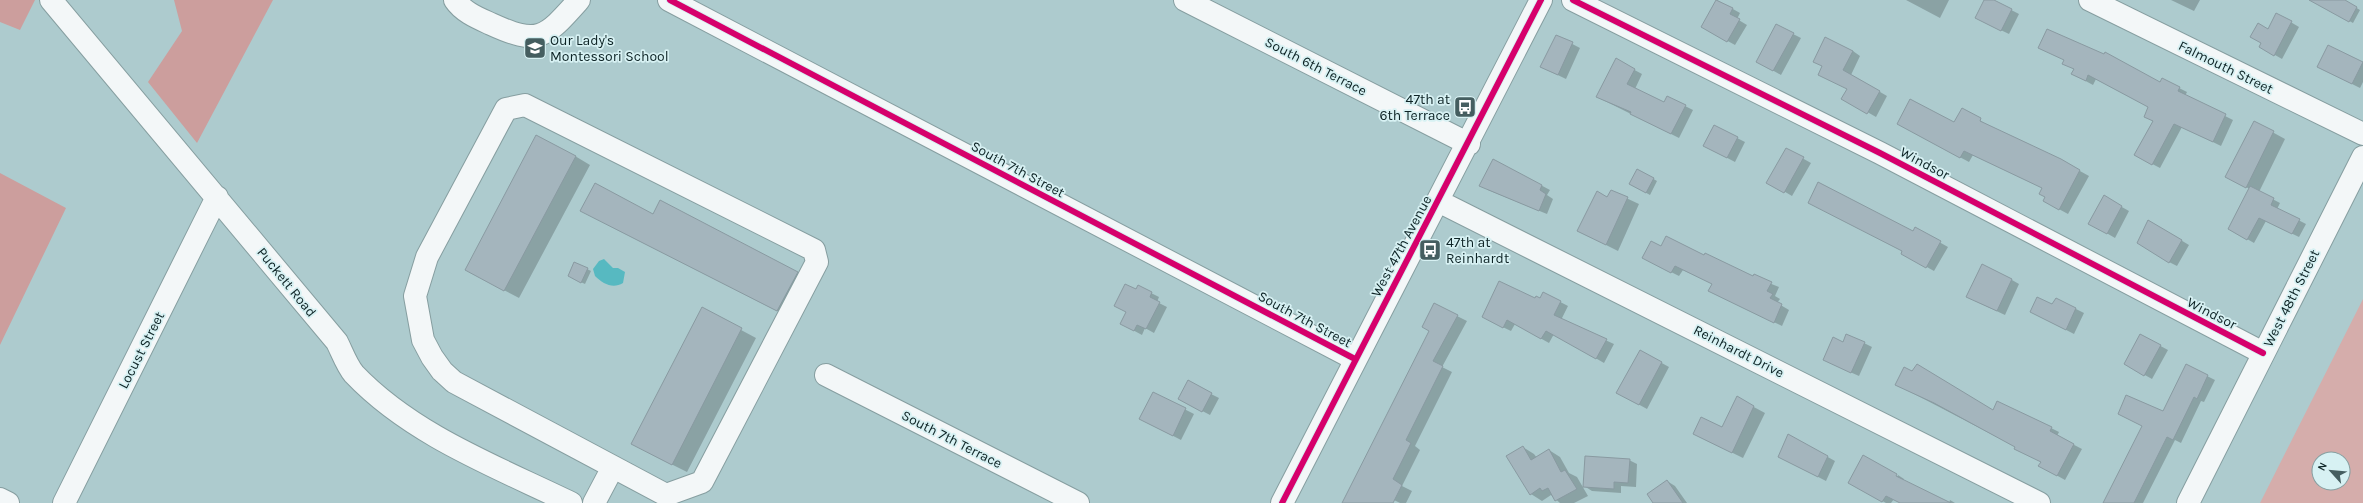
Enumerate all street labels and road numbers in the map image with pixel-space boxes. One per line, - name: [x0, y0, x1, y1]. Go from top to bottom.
- street label: South 6th Terrace: [1262, 33, 1370, 99]
- street label: Falmouth Street: [2176, 37, 2276, 98]
- street label: South 7th Street: [968, 138, 1068, 201]
- street label: Windsor: [1897, 143, 1953, 184]
- street label: West 47th Avenue: [1367, 192, 1435, 300]
- street label: Puckett Road: [253, 244, 320, 321]
- street label: West 48th Street: [2260, 247, 2323, 350]
- street label: South 7th Street: [1255, 288, 1355, 351]
- street label: Windsor: [2184, 294, 2240, 334]
- street label: Locust Street: [115, 309, 168, 392]
- street label: Reinhardt Drive: [1691, 321, 1787, 382]
- street label: South 7th Terrace: [899, 407, 1005, 472]

